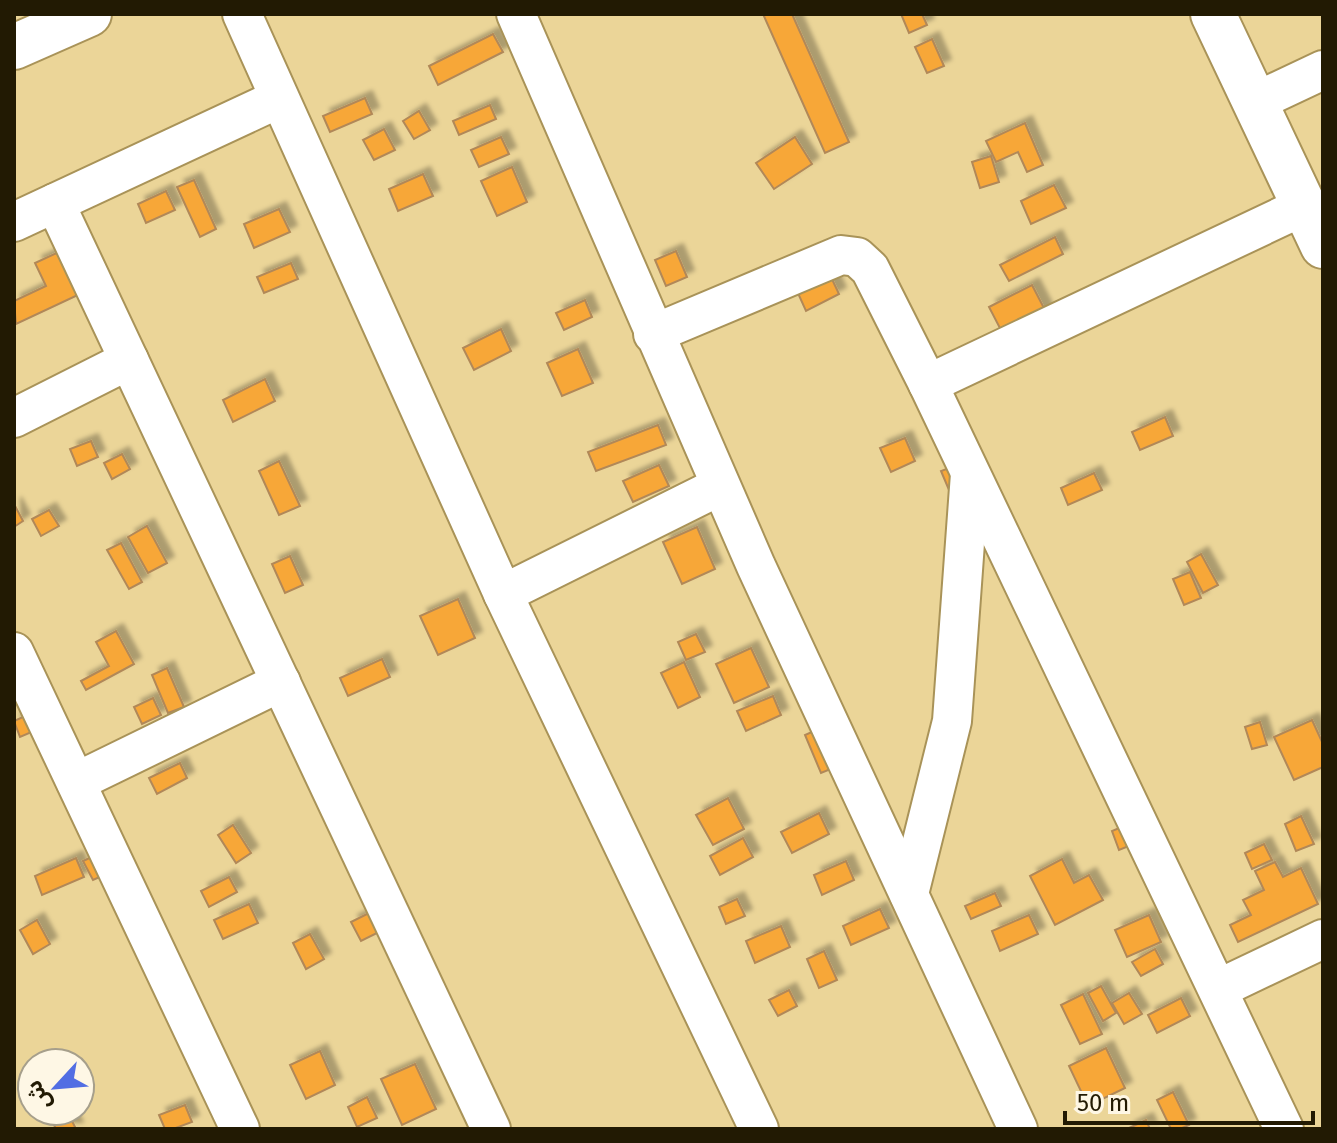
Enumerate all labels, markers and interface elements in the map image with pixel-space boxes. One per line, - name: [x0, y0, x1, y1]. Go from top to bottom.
- north arrow: [16, 1047, 96, 1127]
- scale bar: [1065, 1075, 1313, 1125]
- text: ش: [20, 1076, 57, 1115]
- text: 50 m: [1077, 1089, 1129, 1117]

